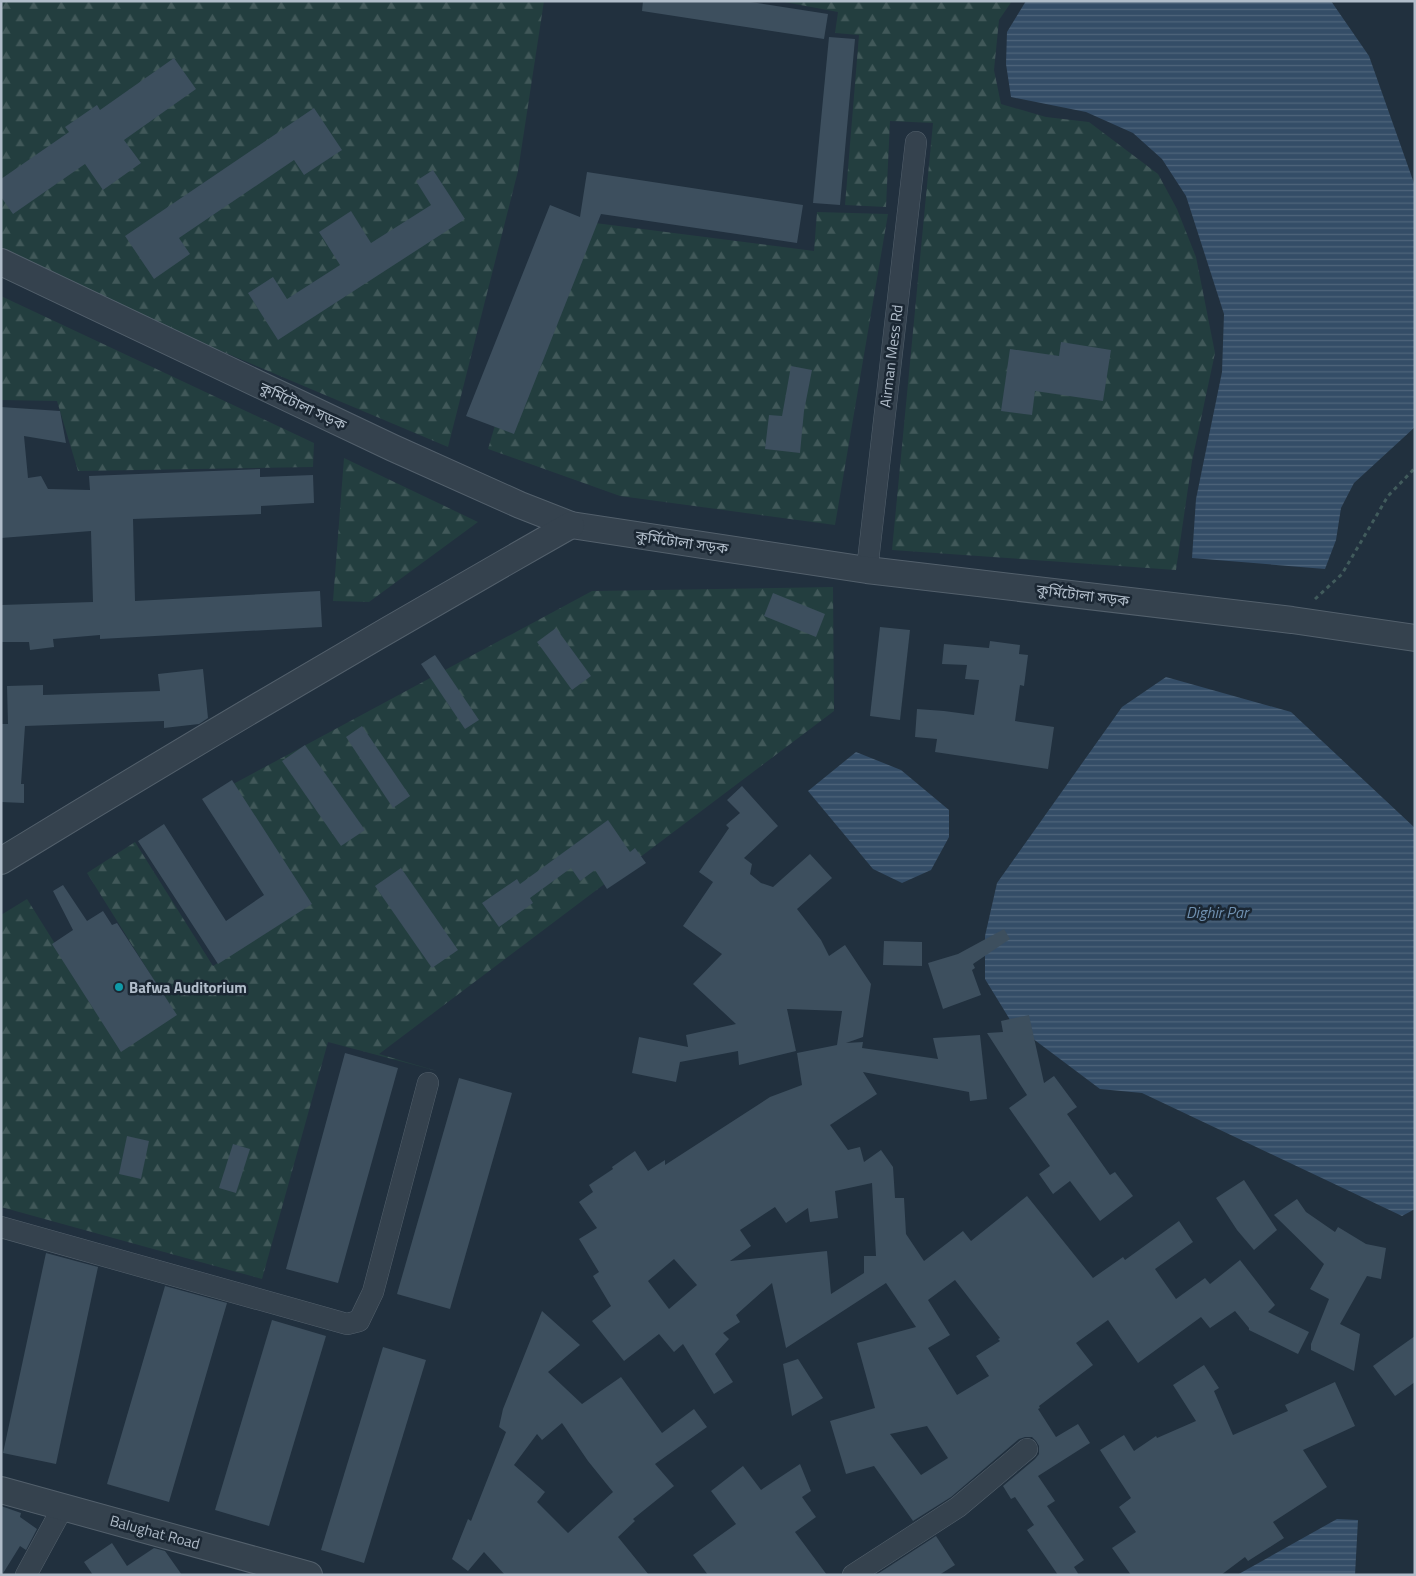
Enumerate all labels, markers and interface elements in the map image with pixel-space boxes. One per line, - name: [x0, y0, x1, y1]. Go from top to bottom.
- street label: Airman Mess Rd: [873, 303, 909, 409]
- street label: কুর্মিটোলা সড়ক: [255, 375, 351, 437]
- street label: কুর্মিটোলা সড়ক: [633, 524, 731, 560]
- street label: কুর্মিটোলা সড়ক: [1034, 578, 1132, 612]
- water label: Dighir Par: [1186, 900, 1250, 924]
- place label: Bafwa Auditorium: [129, 976, 247, 999]
- marker: Bafwa Auditorium: [113, 981, 125, 993]
- street label: Balughat Road: [107, 1509, 203, 1555]

